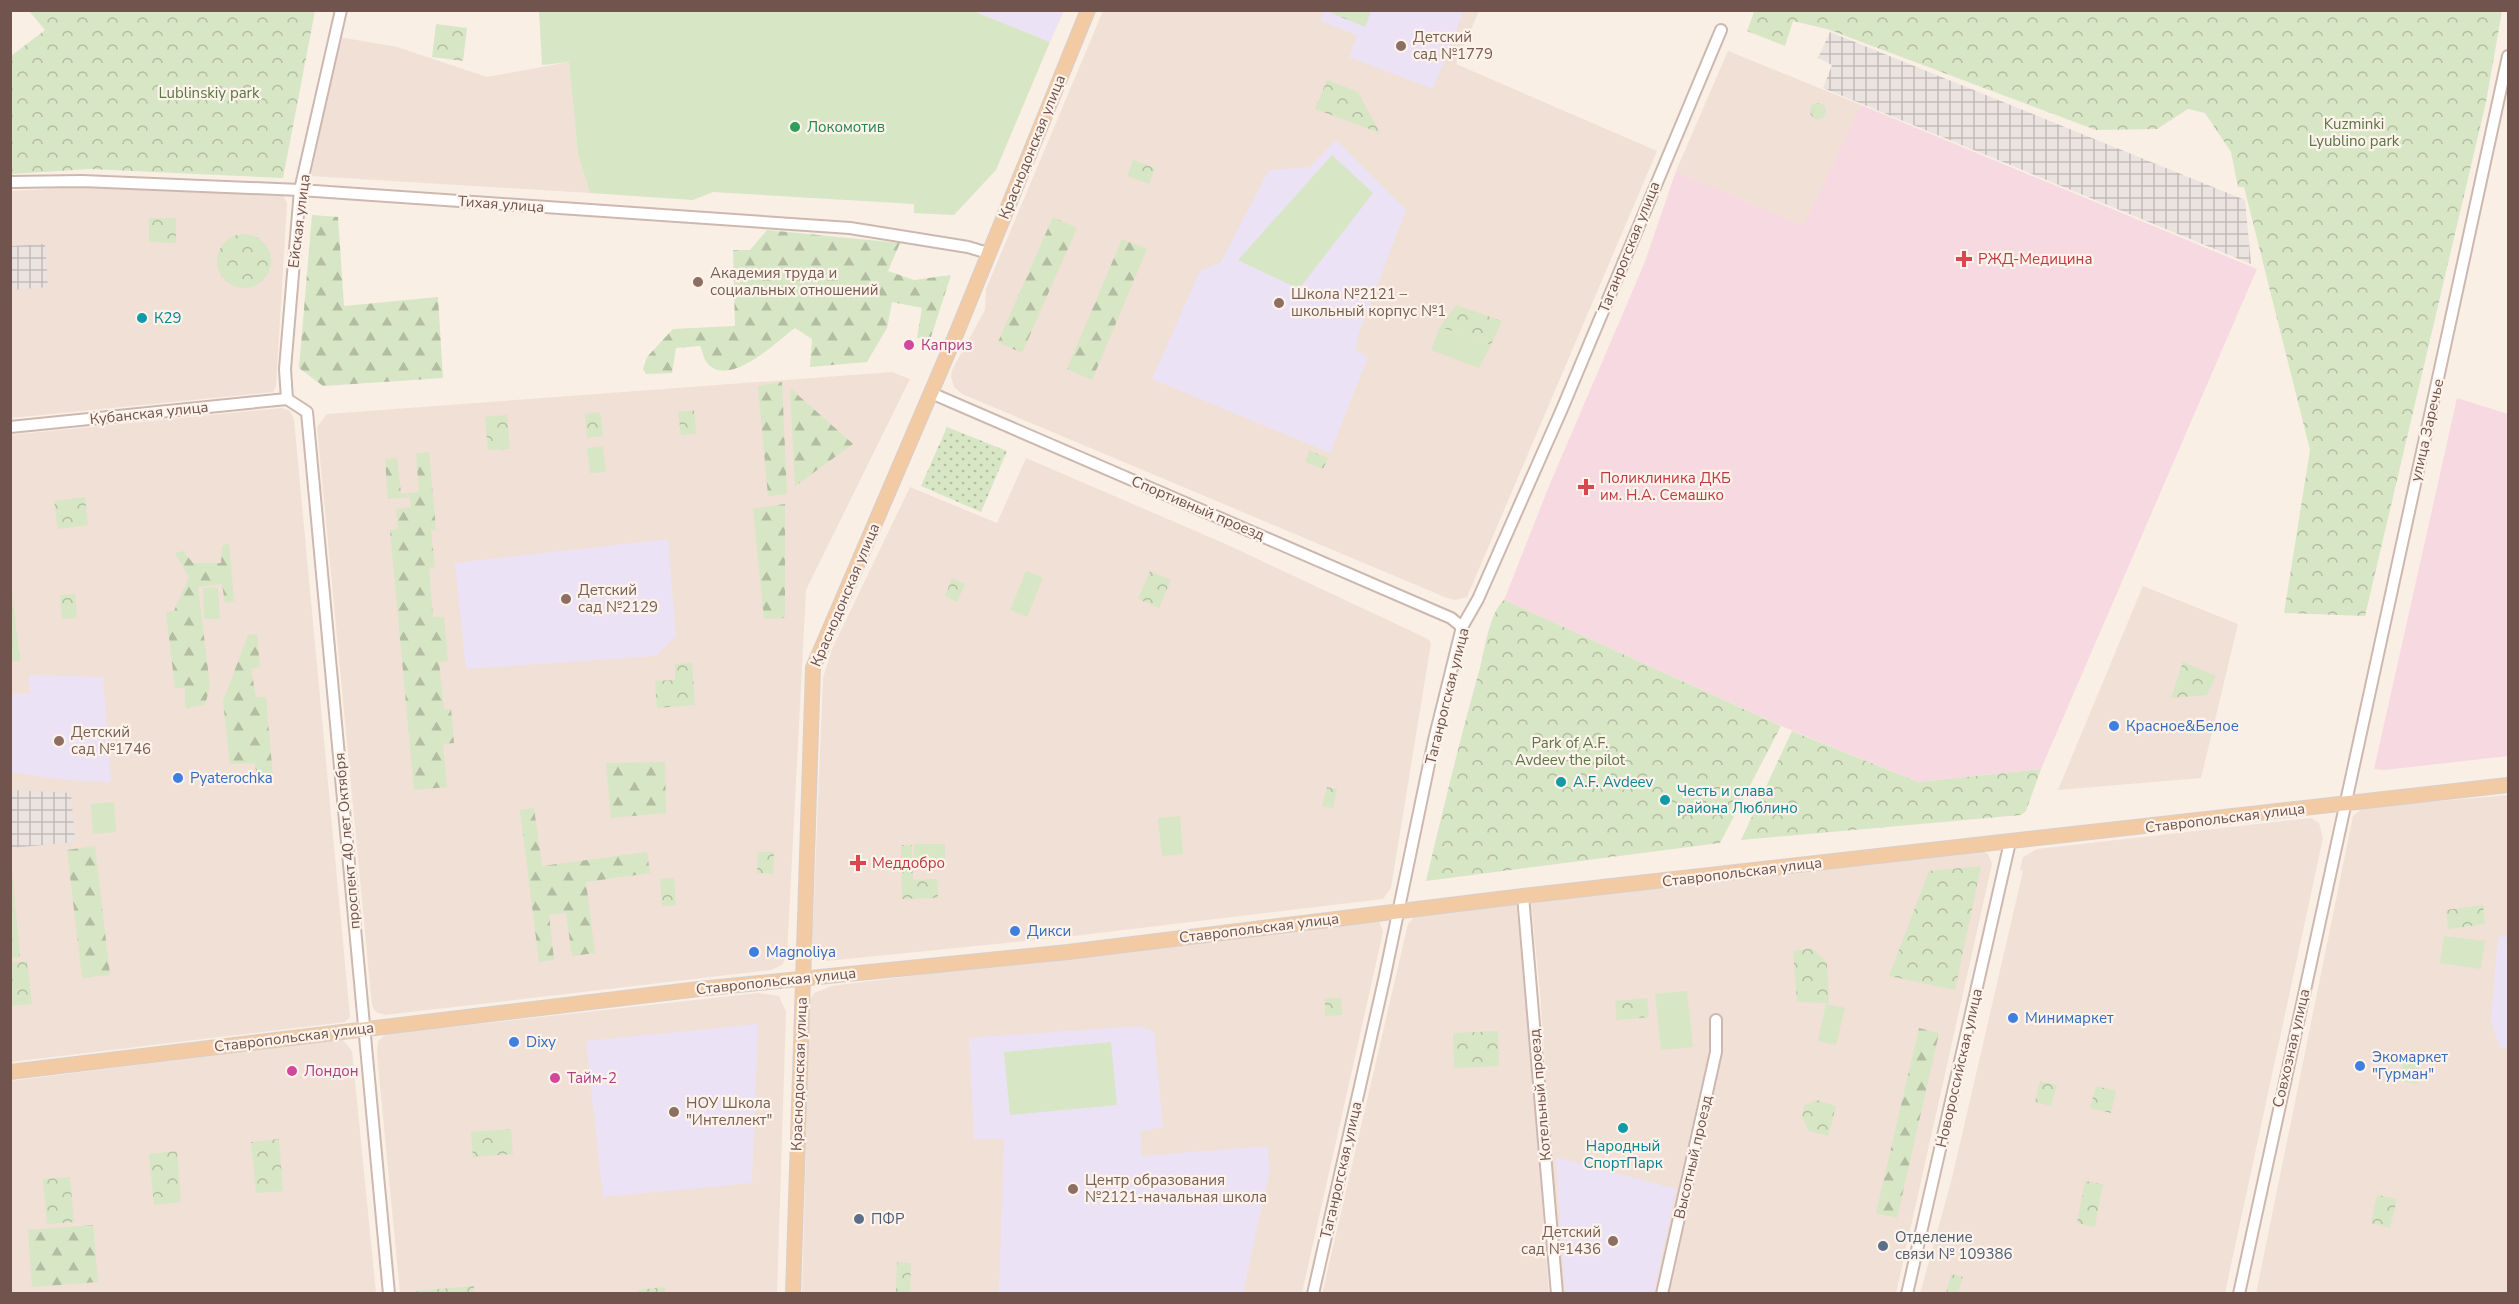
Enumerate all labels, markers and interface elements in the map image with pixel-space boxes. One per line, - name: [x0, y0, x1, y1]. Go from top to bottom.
- place label: Детский сад №1779: [1413, 27, 1493, 64]
- marker: Детский сад №1779: [1394, 39, 1408, 53]
- street label: Краснодонская улица: [994, 72, 1070, 222]
- park label: Lublinskiy park: [159, 83, 260, 103]
- park label: Kuzminki Lyublino park: [2309, 114, 2400, 151]
- place label: Локомотив: [807, 117, 885, 137]
- marker: Локомотив: [788, 120, 802, 134]
- street label: Ейская улица: [283, 173, 315, 269]
- street label: Таганрогская улица: [1593, 178, 1665, 316]
- street label: Тихая улица: [457, 191, 545, 217]
- place label: РЖД-Медицина: [1978, 249, 2093, 269]
- marker: РЖД-Медицина: [1955, 250, 1973, 268]
- place label: Академия труда и социальных отношений: [710, 263, 879, 300]
- marker: Академия труда и социальных отношений: [691, 275, 705, 289]
- place label: Школа №2121 – школьный корпус №1: [1291, 284, 1446, 321]
- marker: Школа №2121 – школьный корпус №1: [1272, 296, 1286, 310]
- place label: К29: [154, 308, 182, 328]
- marker: К29: [135, 311, 149, 325]
- place label: Каприз: [921, 335, 973, 355]
- marker: Каприз: [902, 338, 916, 352]
- street label: улица Заречье: [2405, 377, 2449, 483]
- street label: Кубанская улица: [89, 397, 209, 429]
- place label: Поликлиника ДКБ им. Н.А. Семашко: [1600, 468, 1731, 505]
- street label: Спортивный проезд: [1128, 471, 1268, 545]
- marker: Поликлиника ДКБ им. Н.А. Семашко: [1577, 478, 1595, 496]
- street label: Краснодонская улица: [806, 520, 884, 670]
- place label: Детский сад №2129: [578, 580, 658, 617]
- marker: Детский сад №2129: [559, 592, 573, 606]
- street label: Таганрогская улица: [1420, 626, 1474, 766]
- place label: Красное&Белое: [2126, 716, 2239, 736]
- marker: Красное&Белое: [2107, 719, 2121, 733]
- place label: Детский сад №1746: [71, 722, 151, 759]
- park label: Park of A.F. Avdeev the pilot: [1515, 733, 1626, 770]
- marker: Детский сад №1746: [52, 734, 66, 748]
- street label: проспект 40 лет Октября: [329, 752, 365, 930]
- place label: Pyaterochka: [190, 768, 273, 788]
- marker: Pyaterochka: [171, 771, 185, 785]
- place label: A.F. Avdeev: [1573, 772, 1654, 792]
- marker: A.F. Avdeev: [1554, 775, 1568, 789]
- place label: Честь и слава района Люблино: [1677, 781, 1798, 818]
- marker: Честь и слава района Люблино: [1658, 793, 1672, 807]
- street label: Ставропольская улица: [2144, 798, 2306, 838]
- street label: Ставропольская улица: [1661, 852, 1823, 892]
- place label: Меддобро: [872, 853, 945, 873]
- marker: Меддобро: [849, 854, 867, 872]
- street label: Ставропольская улица: [1178, 908, 1340, 948]
- place label: Дикси: [1027, 921, 1071, 941]
- marker: Дикси: [1008, 924, 1022, 938]
- place label: Magnoliya: [766, 942, 836, 962]
- marker: Magnoliya: [747, 945, 761, 959]
- street label: Ставропольская улица: [695, 963, 857, 999]
- street label: Новороссийская улица: [1931, 987, 1987, 1149]
- street label: Совхозная улица: [2268, 987, 2314, 1109]
- street label: Краснодонская улица: [786, 997, 812, 1151]
- place label: Минимаркет: [2025, 1008, 2114, 1028]
- marker: Минимаркет: [2006, 1011, 2020, 1025]
- street label: Ставропольская улица: [213, 1017, 375, 1057]
- street label: Котельный проезд: [1524, 1028, 1556, 1162]
- place label: Dixy: [526, 1032, 556, 1052]
- marker: Dixy: [507, 1035, 521, 1049]
- place label: Экомаркет "Гурман": [2372, 1047, 2448, 1084]
- marker: Экомаркет "Гурман": [2353, 1059, 2367, 1073]
- place label: Лондон: [304, 1061, 359, 1081]
- marker: Лондон: [285, 1064, 299, 1078]
- place label: Тайм-2: [567, 1068, 617, 1088]
- marker: Тайм-2: [548, 1071, 562, 1085]
- place label: НОУ Школа "Интеллект": [686, 1093, 772, 1130]
- street label: Высотный проезд: [1669, 1093, 1717, 1221]
- street label: Таганрогская улица: [1315, 1099, 1367, 1241]
- marker: НОУ Школа "Интеллект": [667, 1105, 681, 1119]
- marker: Народный СпортПарк: [1616, 1121, 1630, 1135]
- place label: Народный СпортПарк: [1583, 1136, 1663, 1173]
- place label: Центр образования №2121-начальная школа: [1085, 1170, 1267, 1207]
- marker: Центр образования №2121-начальная школа: [1066, 1182, 1080, 1196]
- place label: ПФР: [871, 1209, 905, 1229]
- marker: ПФР: [852, 1212, 866, 1226]
- place label: Детский сад №1436: [1521, 1222, 1601, 1259]
- place label: Отделение связи № 109386: [1895, 1227, 2013, 1264]
- marker: Детский сад №1436: [1606, 1234, 1620, 1248]
- marker: Отделение связи № 109386: [1876, 1239, 1890, 1253]

